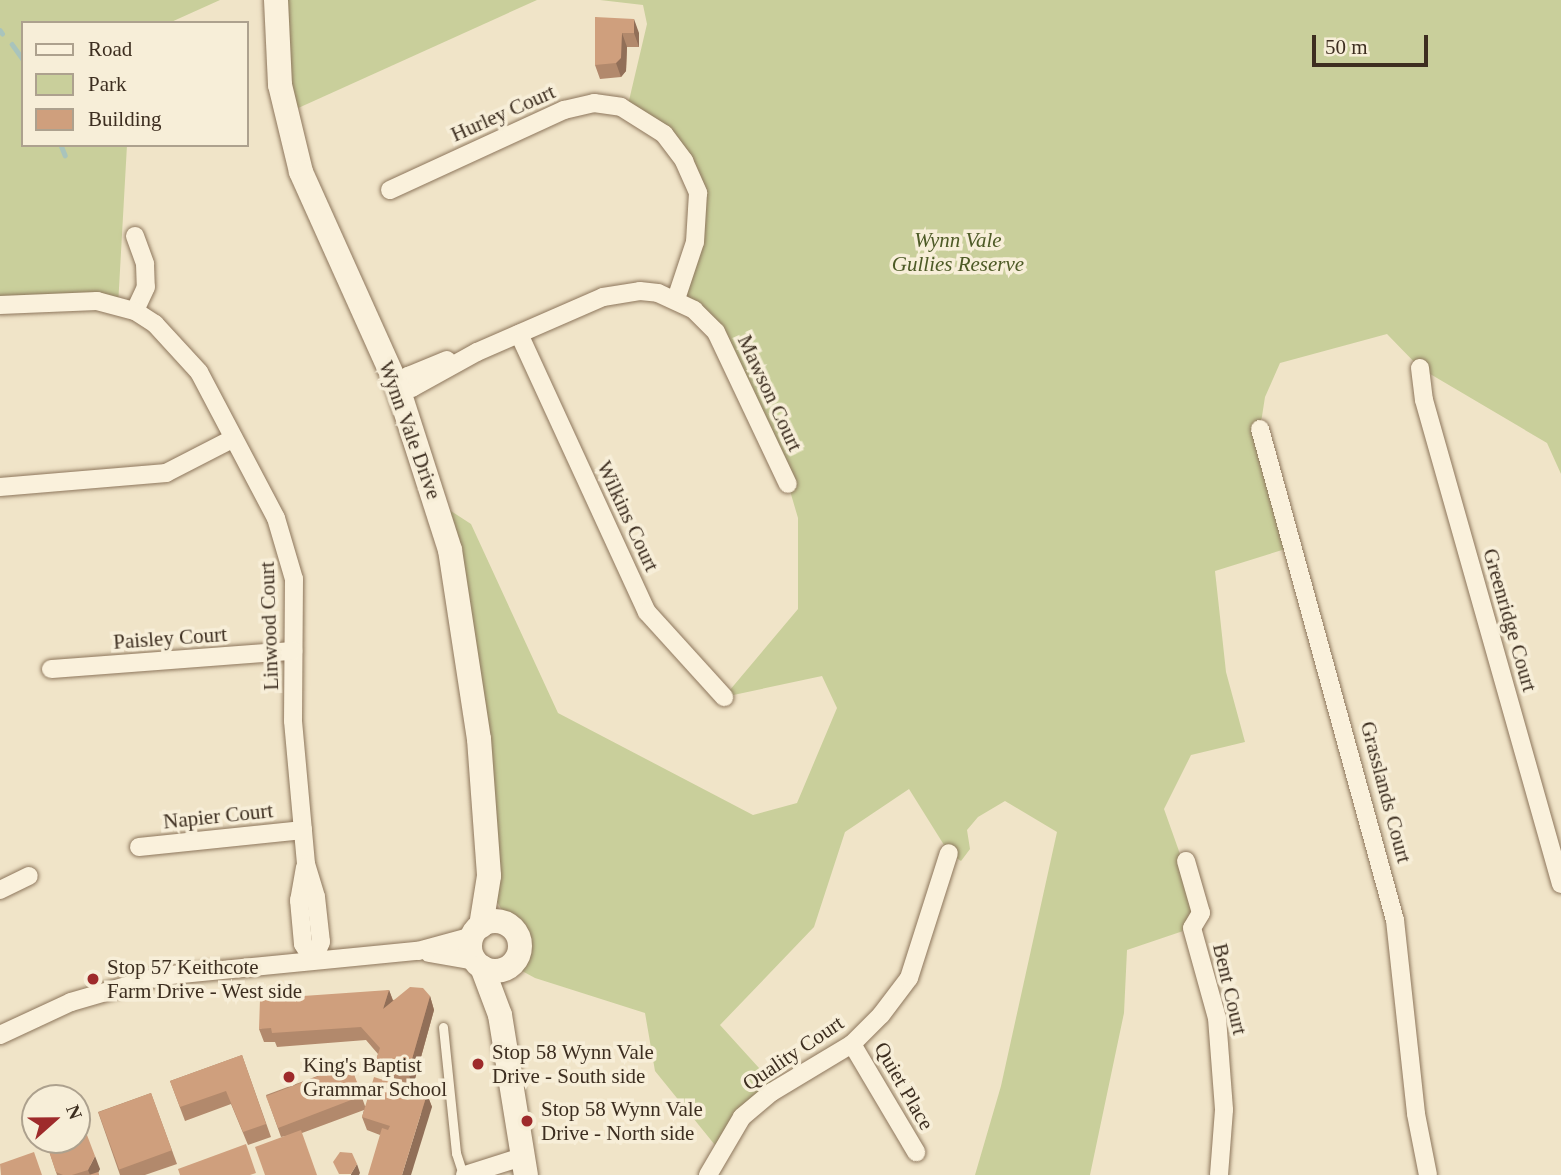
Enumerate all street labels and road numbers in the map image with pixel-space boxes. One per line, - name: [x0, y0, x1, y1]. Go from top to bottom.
- street label: Hurley Court: [447, 79, 559, 147]
- street label: Mawson Court: [732, 331, 808, 455]
- street label: Wynn Vale Drive: [373, 357, 447, 503]
- street label: Wilkins Court: [591, 457, 665, 575]
- street label: Greenridge Court: [1478, 546, 1542, 694]
- street label: Linwood Court: [254, 561, 284, 691]
- street label: Paisley Court: [112, 621, 228, 655]
- street label: Grasslands Court: [1355, 719, 1417, 865]
- street label: Napier Court: [162, 798, 274, 834]
- street label: Bent Court: [1207, 941, 1253, 1037]
- street label: Quality Court: [738, 1010, 848, 1096]
- street label: Quiet Place: [869, 1038, 939, 1134]

